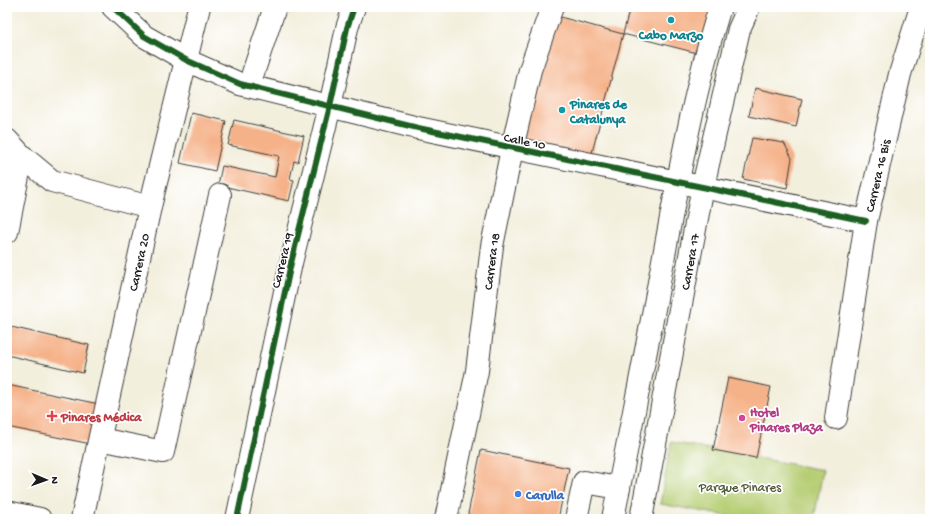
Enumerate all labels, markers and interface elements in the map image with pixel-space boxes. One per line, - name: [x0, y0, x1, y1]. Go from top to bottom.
- marker: Cabo Marzo: [666, 15, 676, 25]
- place label: Cabo Marzo: [638, 29, 703, 44]
- place label: Pinares de Catalunya: [569, 98, 628, 128]
- marker: Pinares de Catalunya: [557, 105, 567, 115]
- street label: Calle 10: [502, 131, 547, 154]
- street label: Carrera 16 Bis: [863, 137, 895, 214]
- street label: Carrera 19: [269, 231, 298, 290]
- street label: Carrera 17: [679, 231, 704, 291]
- street label: Carrera 20: [127, 232, 154, 293]
- street label: Carrera 18: [482, 232, 505, 291]
- place label: Hotel Pinares Plaza: [749, 406, 824, 436]
- marker: Pinares Médica: [46, 410, 58, 422]
- place label: Pinares Médica: [60, 411, 142, 426]
- marker: Hotel Pinares Plaza: [737, 413, 747, 423]
- north arrow: [26, 460, 66, 500]
- text: N: [48, 476, 60, 484]
- park label: Parque Pinares: [698, 481, 782, 496]
- marker: Carulla: [513, 489, 523, 499]
- place label: Carulla: [525, 489, 565, 504]

